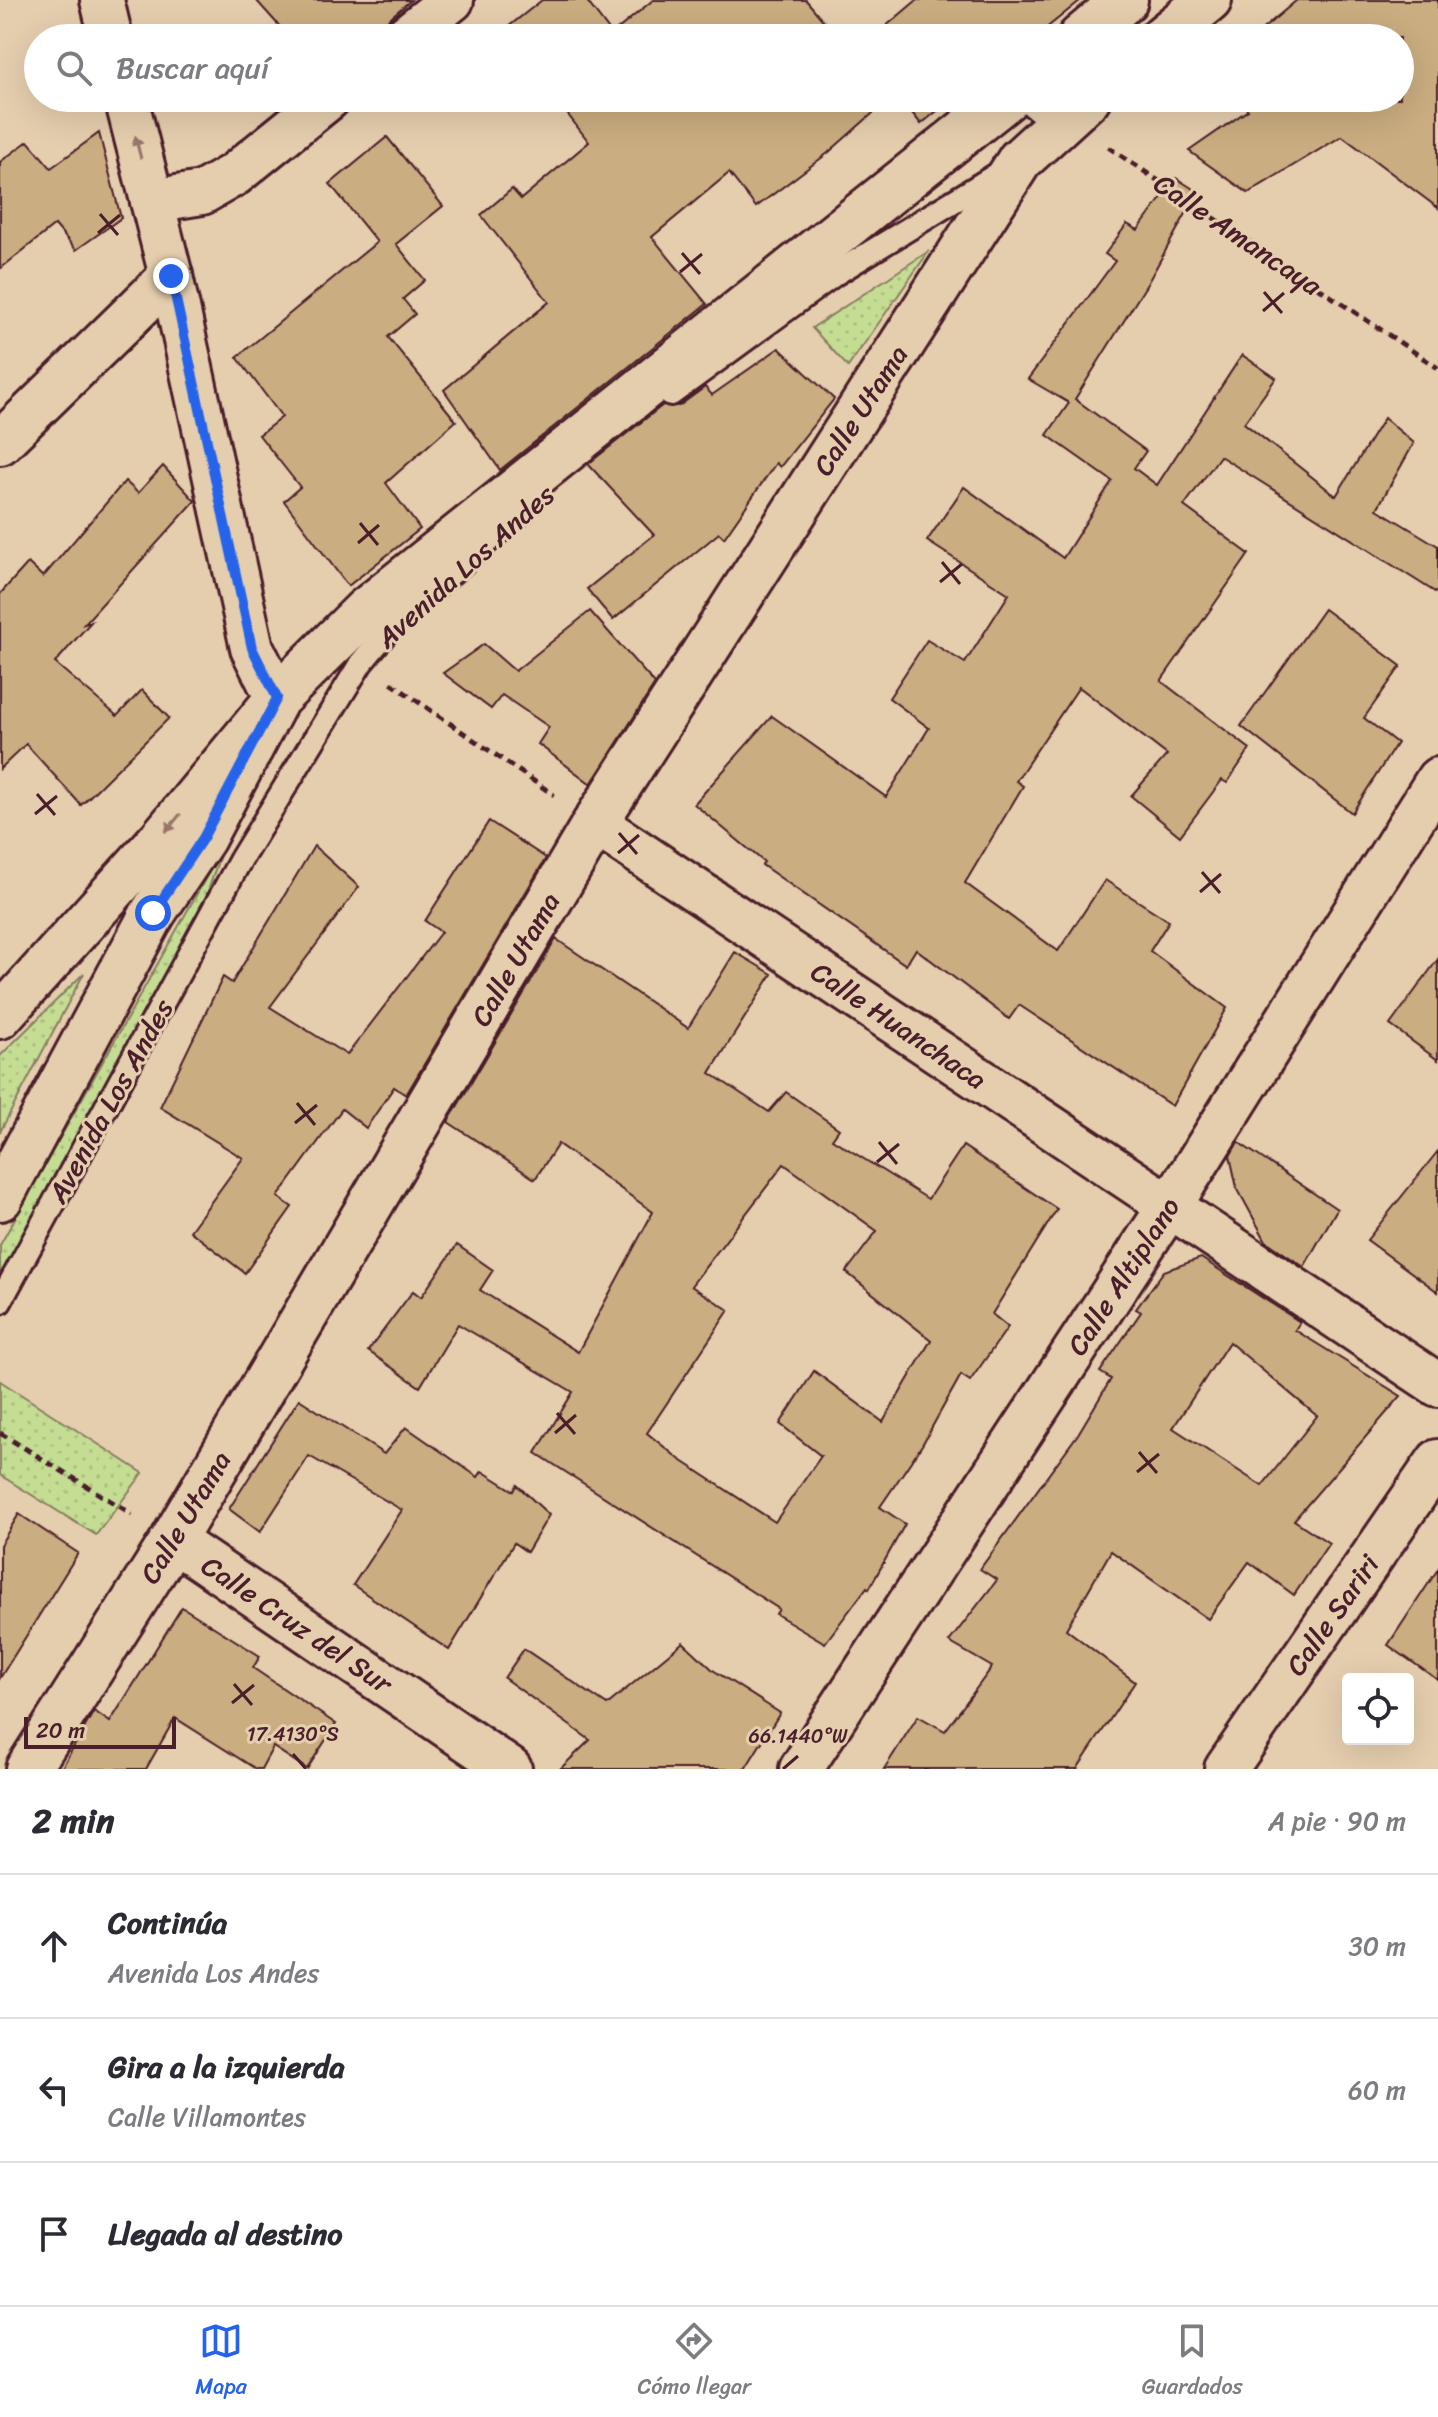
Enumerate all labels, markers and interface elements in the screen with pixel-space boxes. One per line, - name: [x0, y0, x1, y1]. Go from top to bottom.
- search box: [24, 24, 1414, 112]
- text: Buscar aquí: [116, 41, 269, 95]
- icon: search: [52, 46, 96, 90]
- one-way arrow: [132, 134, 144, 159]
- street label: Calle Amancaya: [1143, 160, 1333, 310]
- route end: [153, 258, 189, 294]
- street label: Calle Utama: [799, 335, 921, 486]
- street label: Avenida Los Andes: [364, 472, 566, 661]
- one-way arrow: [165, 813, 182, 833]
- street label: Calle Utama: [457, 883, 574, 1036]
- route start: [135, 895, 171, 931]
- street label: Calle Huanchaca: [800, 948, 997, 1103]
- street label: Avenida Los Andes: [33, 990, 187, 1213]
- street label: Calle Altiplano: [1053, 1187, 1193, 1366]
- street label: Calle Utama: [126, 1441, 245, 1594]
- street label: Calle Cruz del Sur: [191, 1542, 404, 1708]
- street label: Calle Sariri: [1272, 1543, 1393, 1686]
- map controls: [1342, 1673, 1414, 1745]
- button: locate: [1342, 1673, 1414, 1745]
- text: 20 m: [36, 1711, 85, 1750]
- scale bar: [24, 1713, 176, 1749]
- text: 17.4130°S: [247, 1717, 339, 1752]
- text: 66.1440°W: [749, 1719, 848, 1754]
- text: 2 min: [32, 1791, 114, 1851]
- text: A pie · 90 m: [1268, 1798, 1406, 1844]
- text: Continúa: [108, 1896, 227, 1950]
- text: 30 m: [1349, 1923, 1406, 1969]
- icon: ahead: [32, 1924, 76, 1968]
- text: Avenida Los Andes: [108, 1950, 319, 1996]
- text: Gira a la izquierda: [108, 2040, 345, 2094]
- text: 60 m: [1348, 2067, 1406, 2113]
- icon: left: [32, 2068, 76, 2112]
- text: Calle Villamontes: [108, 2094, 306, 2140]
- text: Llegada al destino: [108, 2207, 342, 2261]
- icon: arrive: [32, 2212, 76, 2256]
- tab: Mapa: [195, 2319, 247, 2406]
- tab: Cómo llegar: [637, 2319, 751, 2406]
- tab: Guardados: [1142, 2319, 1243, 2406]

